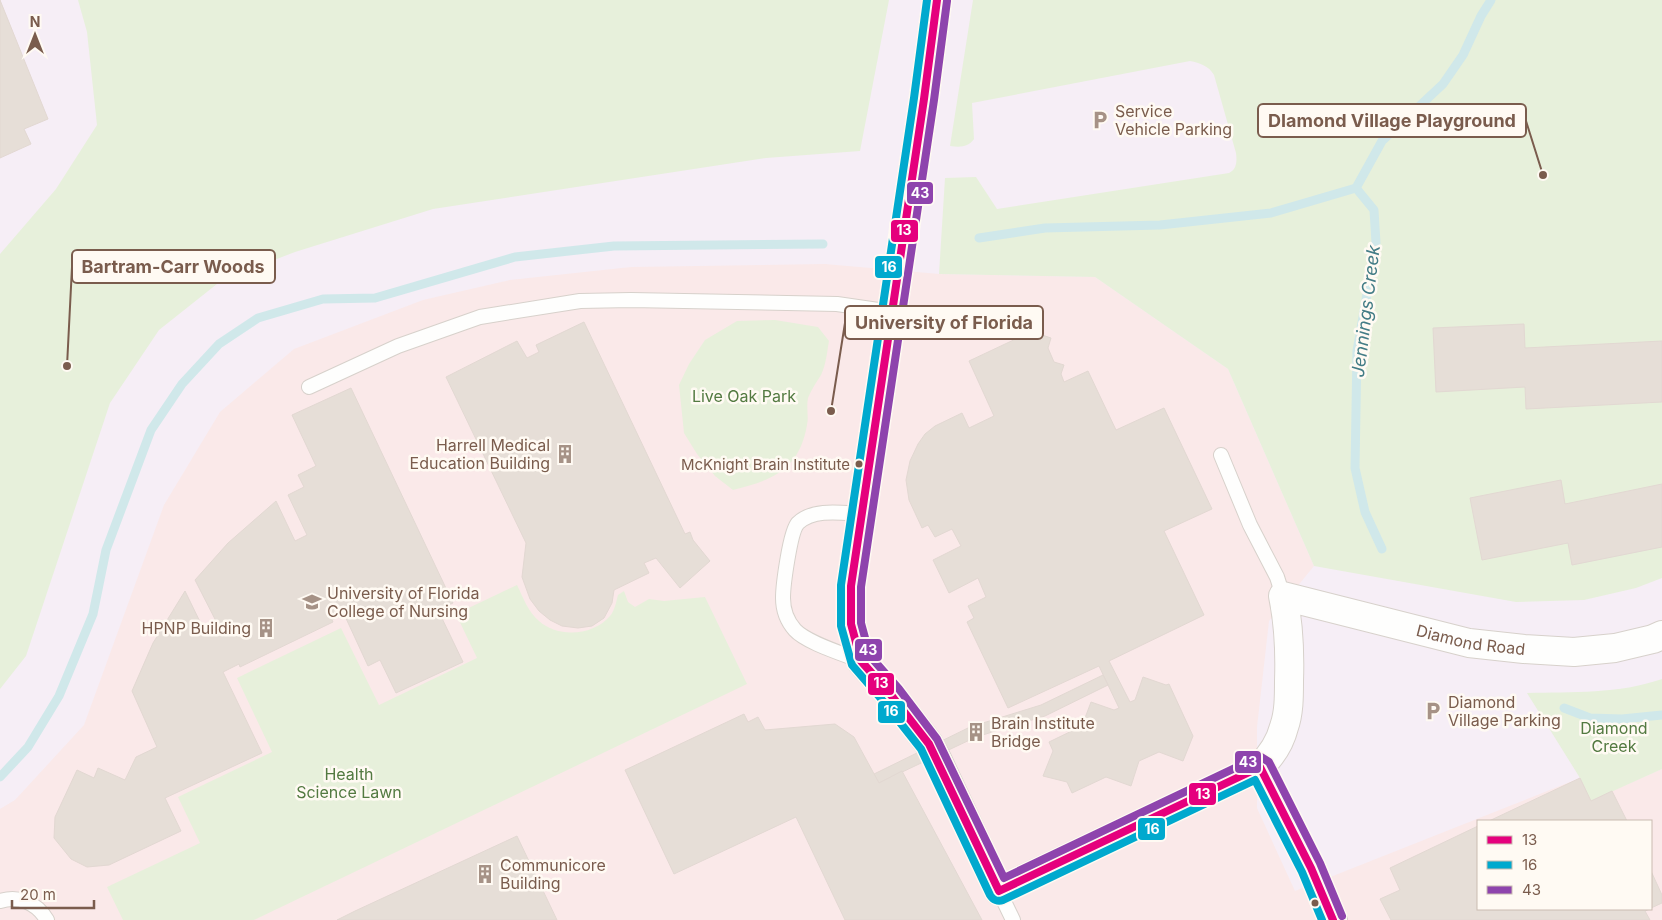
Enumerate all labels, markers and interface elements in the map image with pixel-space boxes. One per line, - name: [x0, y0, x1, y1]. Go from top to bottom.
- north arrow: [10, 10, 60, 60]
- text: N: [30, 13, 40, 30]
- place label: Service Vehicle Parking: [1115, 101, 1232, 139]
- callout: DIamond Village Playground: [1258, 104, 1526, 137]
- parking icon: Service Vehicle Parking: [1089, 109, 1111, 131]
- text: DIamond Village Playground: [1268, 110, 1516, 131]
- line badge: 43: [906, 181, 934, 205]
- text: 43: [911, 184, 929, 201]
- line badge: 13: [890, 219, 919, 243]
- text: 13: [896, 221, 912, 238]
- water label: Jennings Creek: [1347, 243, 1384, 378]
- callout: Bartram-Carr Woods: [72, 250, 275, 283]
- line badge: 16: [874, 255, 903, 279]
- text: Bartram-Carr Woods: [81, 256, 265, 277]
- text: 16: [881, 258, 897, 275]
- callout: University of Florida: [845, 306, 1043, 339]
- text: University of Florida: [855, 312, 1033, 333]
- park label: Live Oak Park: [692, 386, 796, 406]
- place label: Harrell Medical Education Building: [410, 435, 550, 473]
- building icon: Harrell Medical Education Building: [554, 443, 576, 465]
- place label: McKnight Brain Institute: [681, 455, 850, 474]
- marker: McKnight Brain Institute: [854, 459, 864, 469]
- place label: University of Florida College of Nursing: [327, 583, 479, 621]
- school or university icon: University of Florida College of Nursing: [301, 591, 323, 613]
- building icon: HPNP Building: [255, 617, 277, 639]
- place label: HPNP Building: [142, 618, 251, 638]
- street label: Diamond Road: [1414, 620, 1526, 659]
- line badge: 43: [854, 638, 883, 662]
- text: 43: [859, 641, 877, 658]
- line badge: 13: [867, 672, 895, 696]
- text: 13: [873, 674, 889, 691]
- place label: Diamond Village Parking: [1448, 692, 1561, 730]
- line badge: 16: [877, 700, 906, 724]
- parking icon: Diamond Village Parking: [1422, 700, 1444, 722]
- text: 16: [883, 702, 899, 719]
- place label: Brain Institute Bridge: [991, 713, 1095, 751]
- park label: Diamond Creek: [1580, 718, 1648, 756]
- building icon: Brain Institute Bridge: [965, 721, 987, 743]
- line badge: 43: [1234, 750, 1262, 774]
- text: 43: [1239, 753, 1257, 770]
- park label: Health Science Lawn: [296, 764, 402, 802]
- line badge: 13: [1188, 782, 1217, 806]
- text: 13: [1195, 785, 1211, 802]
- line badge: 16: [1137, 817, 1166, 841]
- text: 16: [1144, 820, 1160, 837]
- legend: [1477, 820, 1652, 910]
- text: 13: [1522, 830, 1537, 849]
- place label: Communicore Building: [500, 855, 606, 893]
- text: 16: [1522, 855, 1537, 874]
- building icon: Communicore Building: [474, 863, 496, 885]
- scale bar: [12, 878, 95, 910]
- text: 43: [1522, 880, 1541, 899]
- text: 20 m: [20, 885, 56, 904]
- unlabelled marker: [1310, 898, 1320, 908]

